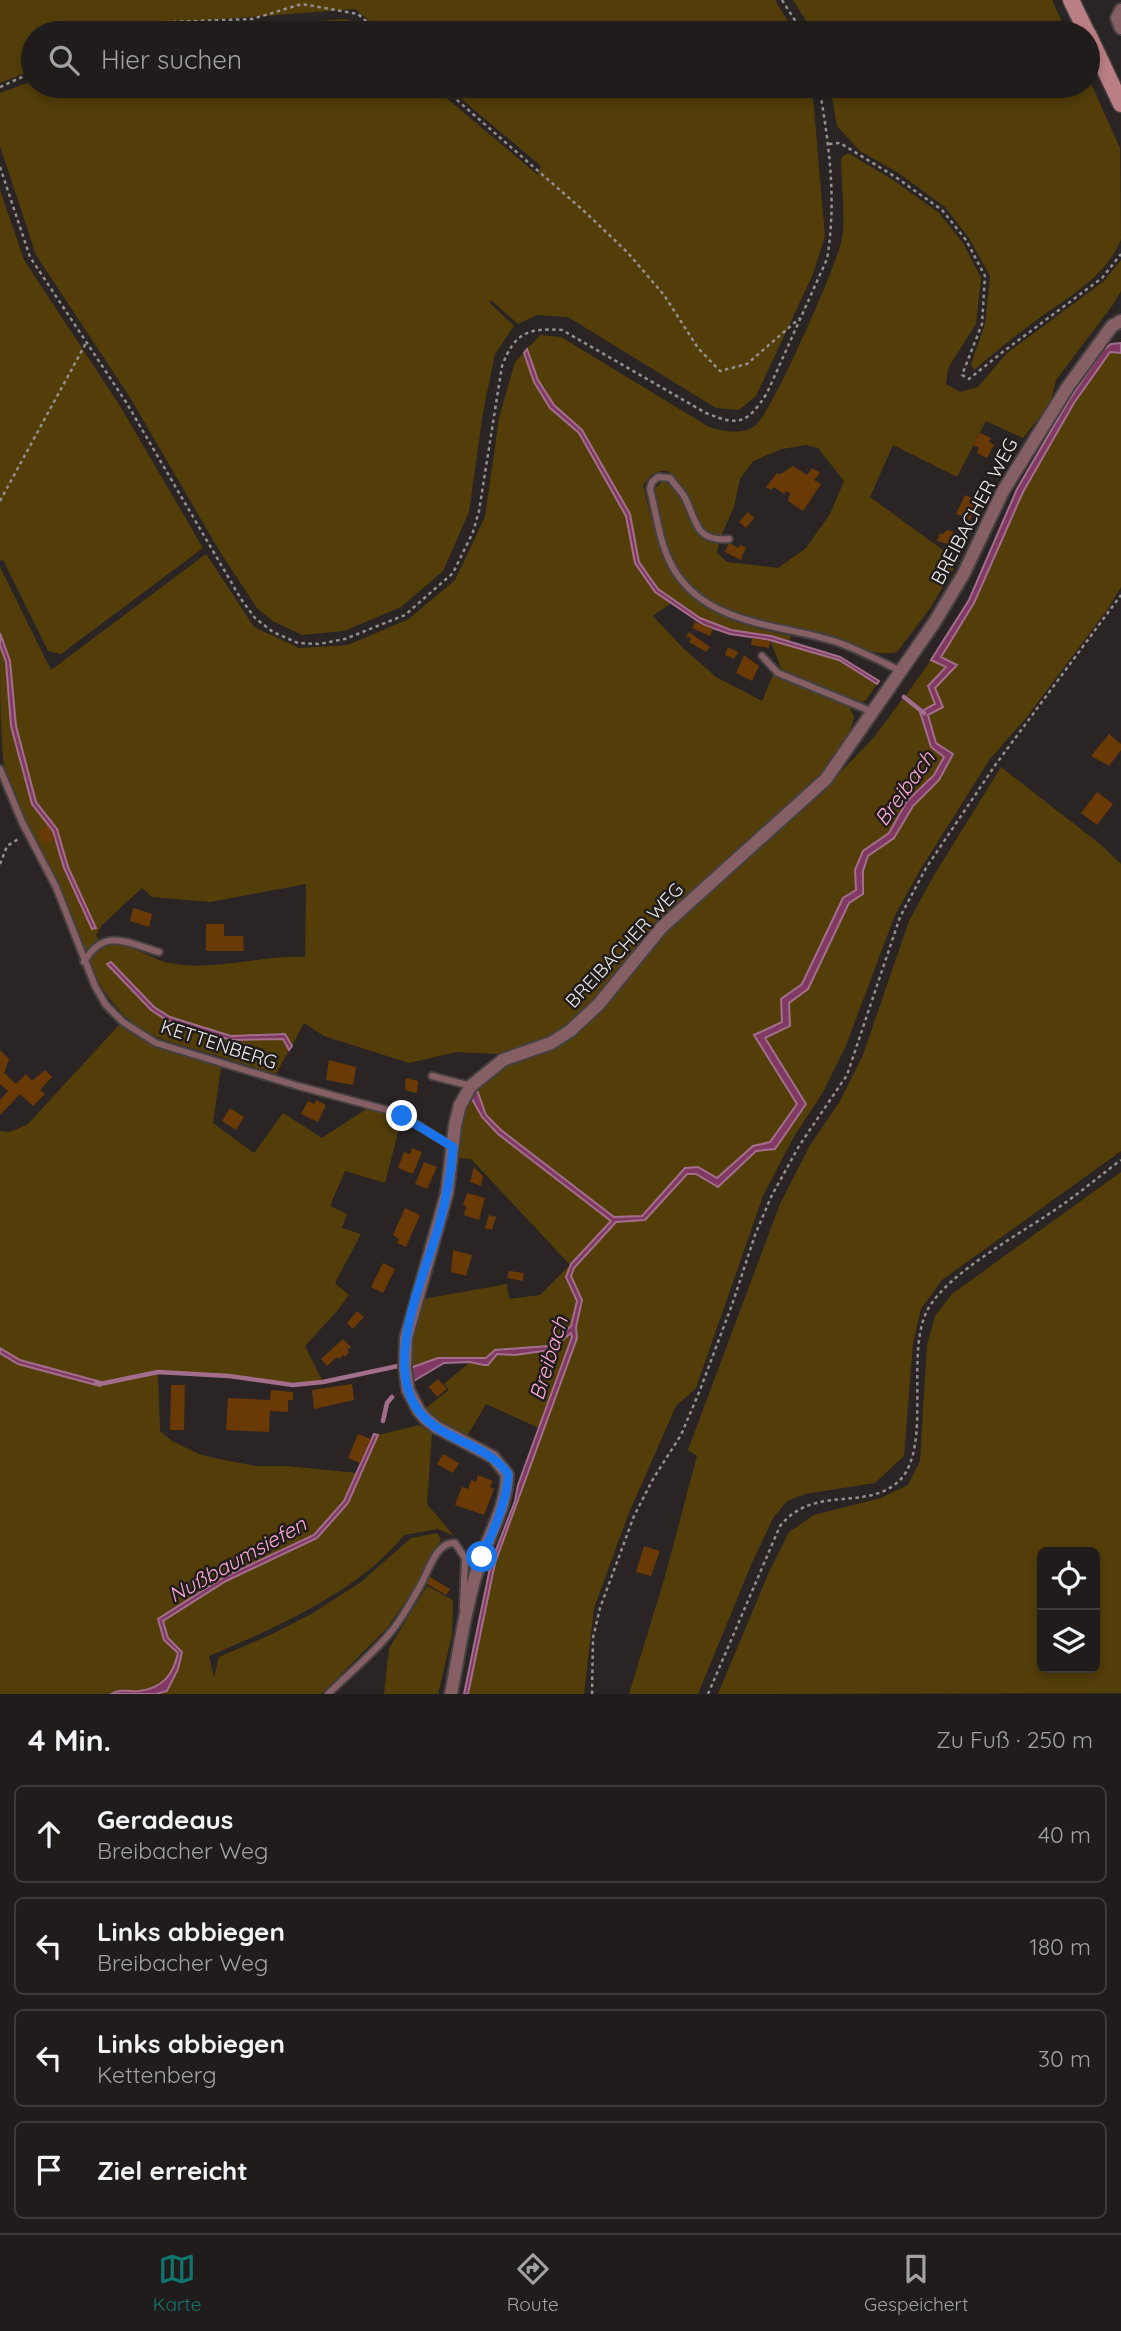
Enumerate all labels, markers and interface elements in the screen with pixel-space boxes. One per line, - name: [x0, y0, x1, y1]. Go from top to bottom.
- search box: [21, 21, 1100, 98]
- icon: search: [45, 41, 83, 79]
- text: Hier suchen: [101, 43, 242, 76]
- street label: BREIBACHER WEG: [925, 434, 1023, 588]
- water label: Breibach: [868, 745, 940, 830]
- street label: BREIBACHER WEG: [560, 877, 688, 1013]
- street label: KETTENBERG: [158, 1014, 280, 1074]
- route end: [386, 1100, 417, 1131]
- water label: Breibach: [523, 1312, 573, 1403]
- water label: Nußbaumsiefen: [164, 1510, 311, 1608]
- route start: [466, 1541, 497, 1572]
- map controls: [1037, 1547, 1100, 1673]
- button: locate: [1037, 1547, 1100, 1610]
- button: layers: [1037, 1610, 1100, 1673]
- text: 4 Min.: [28, 1721, 111, 1759]
- text: Zu Fuß · 250 m: [936, 1725, 1093, 1754]
- text: Geradeaus: [97, 1803, 233, 1836]
- icon: ahead: [30, 1815, 68, 1853]
- text: 40 m: [1038, 1820, 1091, 1849]
- text: Breibacher Weg: [97, 1836, 268, 1865]
- text: Links abbiegen: [97, 1915, 285, 1948]
- icon: left: [30, 1927, 68, 1965]
- text: 180 m: [1029, 1932, 1091, 1961]
- text: Breibacher Weg: [97, 1948, 268, 1977]
- text: Links abbiegen: [97, 2027, 285, 2060]
- icon: left: [30, 2039, 68, 2077]
- text: 30 m: [1038, 2044, 1091, 2073]
- text: Kettenberg: [97, 2060, 217, 2089]
- icon: arrive: [30, 2151, 68, 2189]
- text: Ziel erreicht: [97, 2154, 248, 2187]
- tab: Karte: [153, 2250, 201, 2316]
- tab: Route: [507, 2250, 559, 2316]
- tab: Gespeichert: [864, 2250, 968, 2316]

